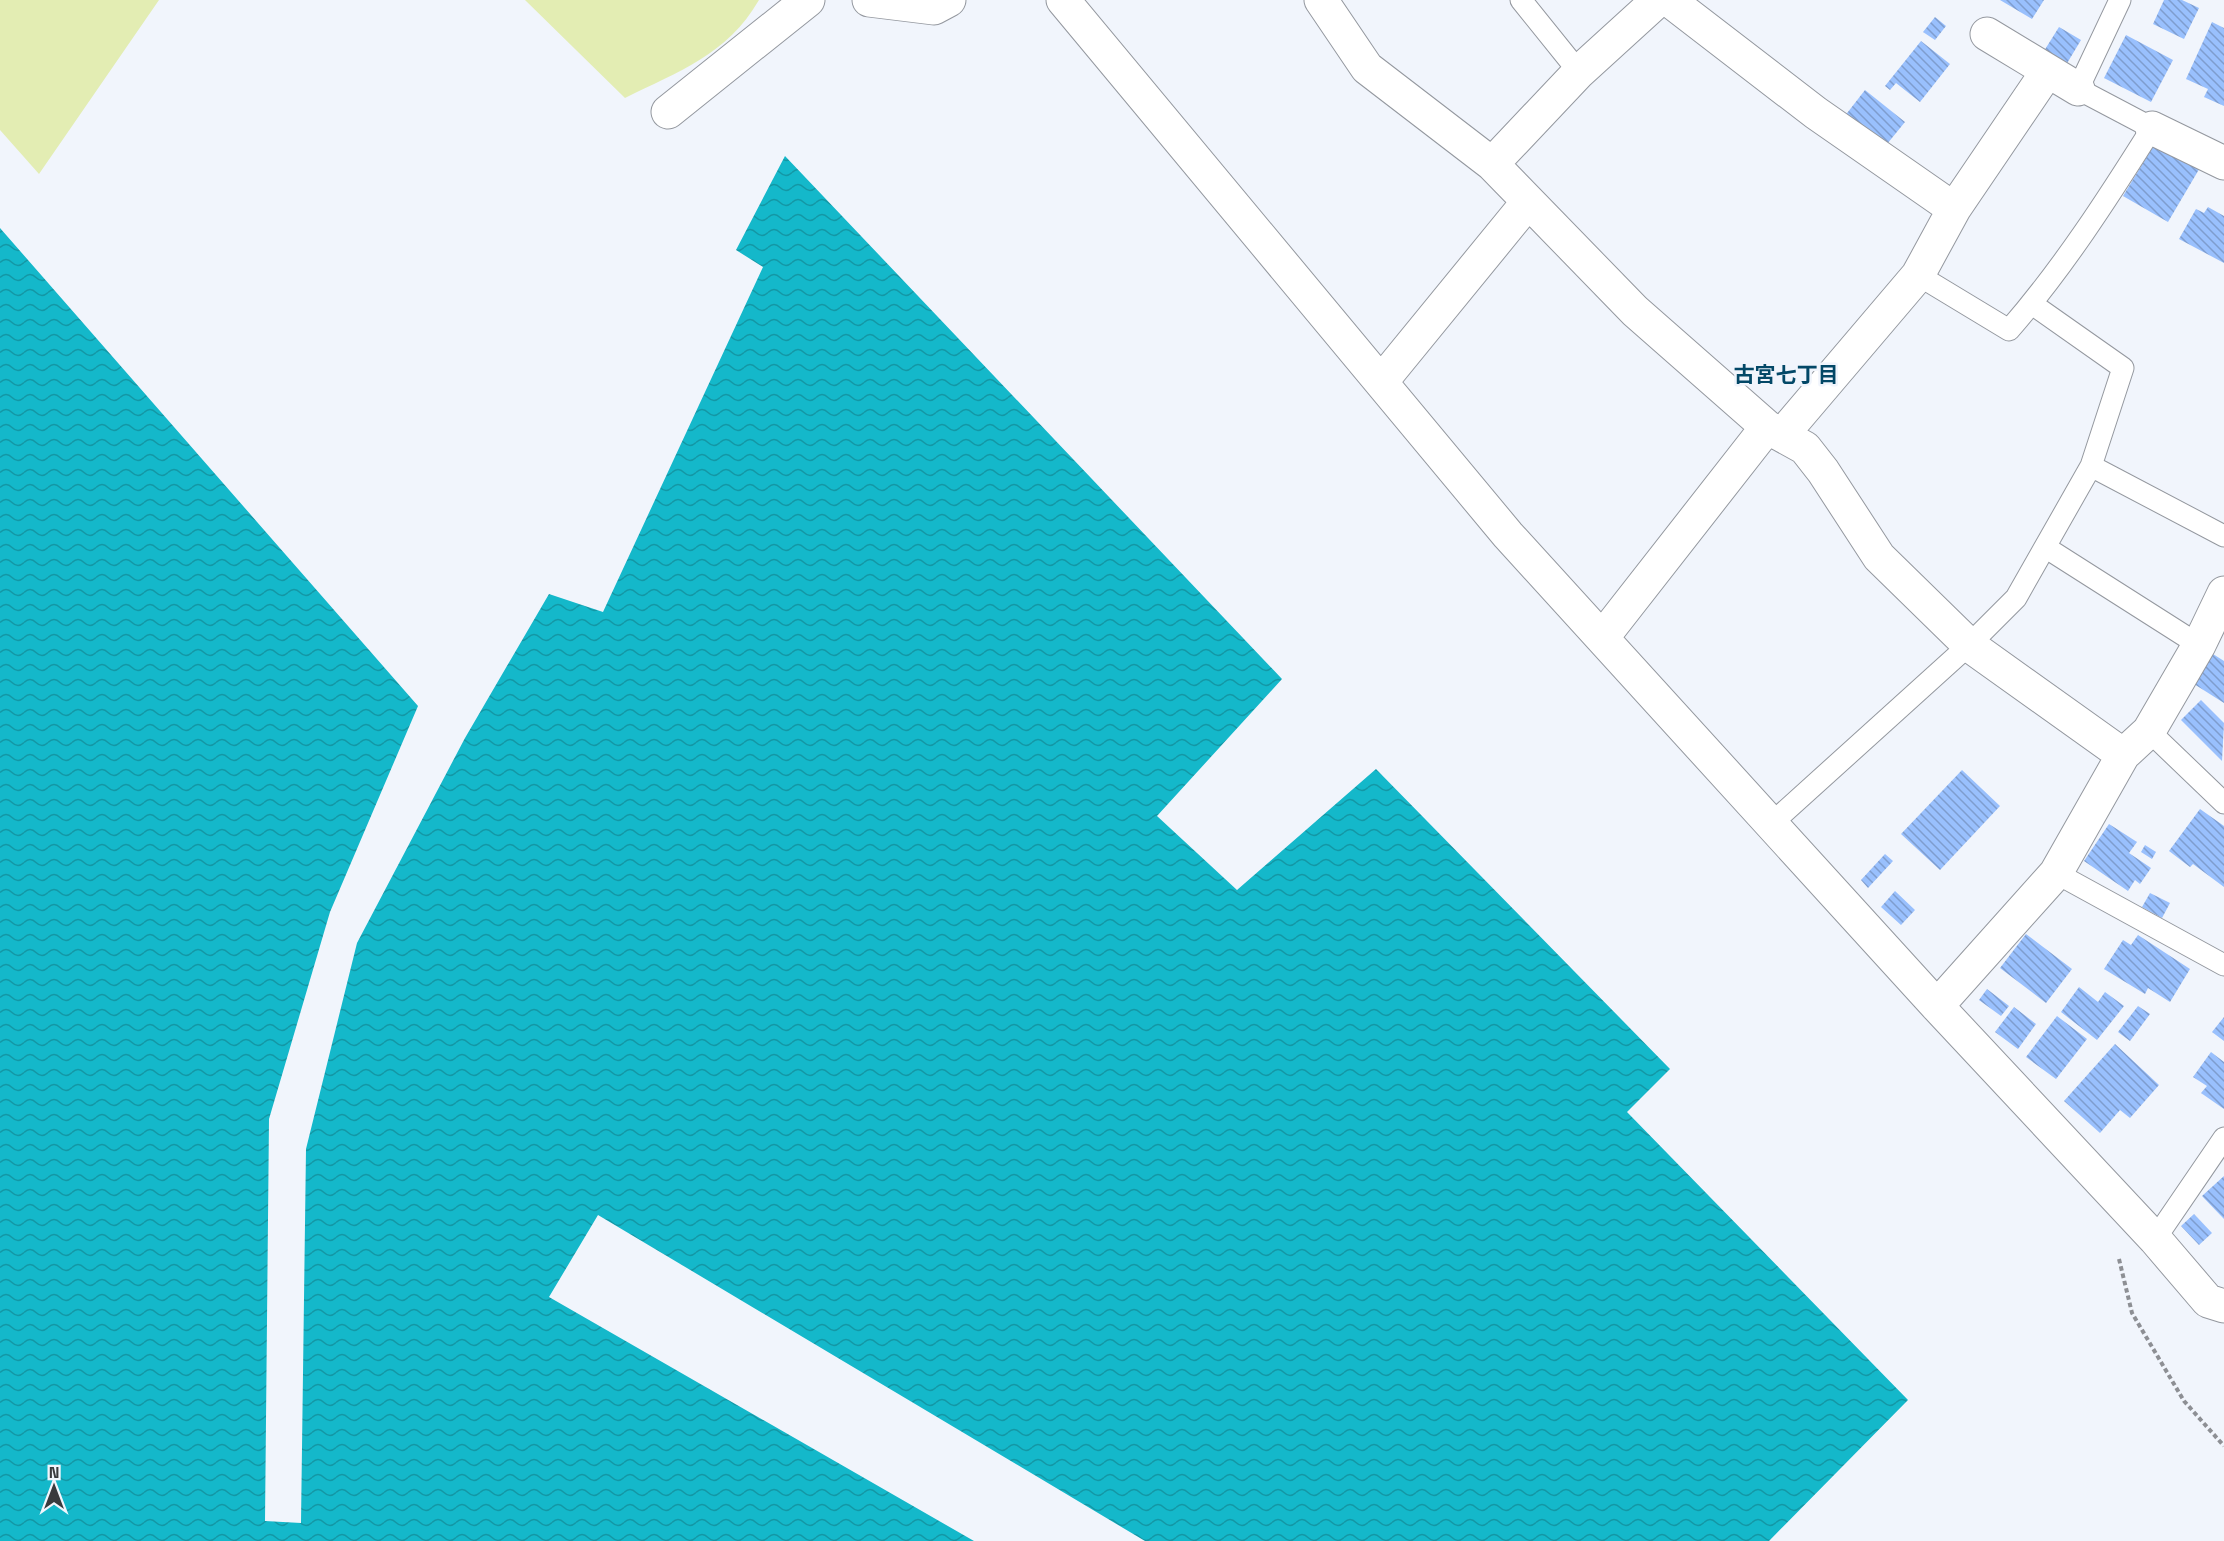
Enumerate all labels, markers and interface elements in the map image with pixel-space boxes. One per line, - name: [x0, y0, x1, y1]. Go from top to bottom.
- district label: 古宮七丁目: [1734, 361, 1839, 388]
- north arrow: [24, 1457, 84, 1517]
- text: N: [49, 1462, 59, 1483]

